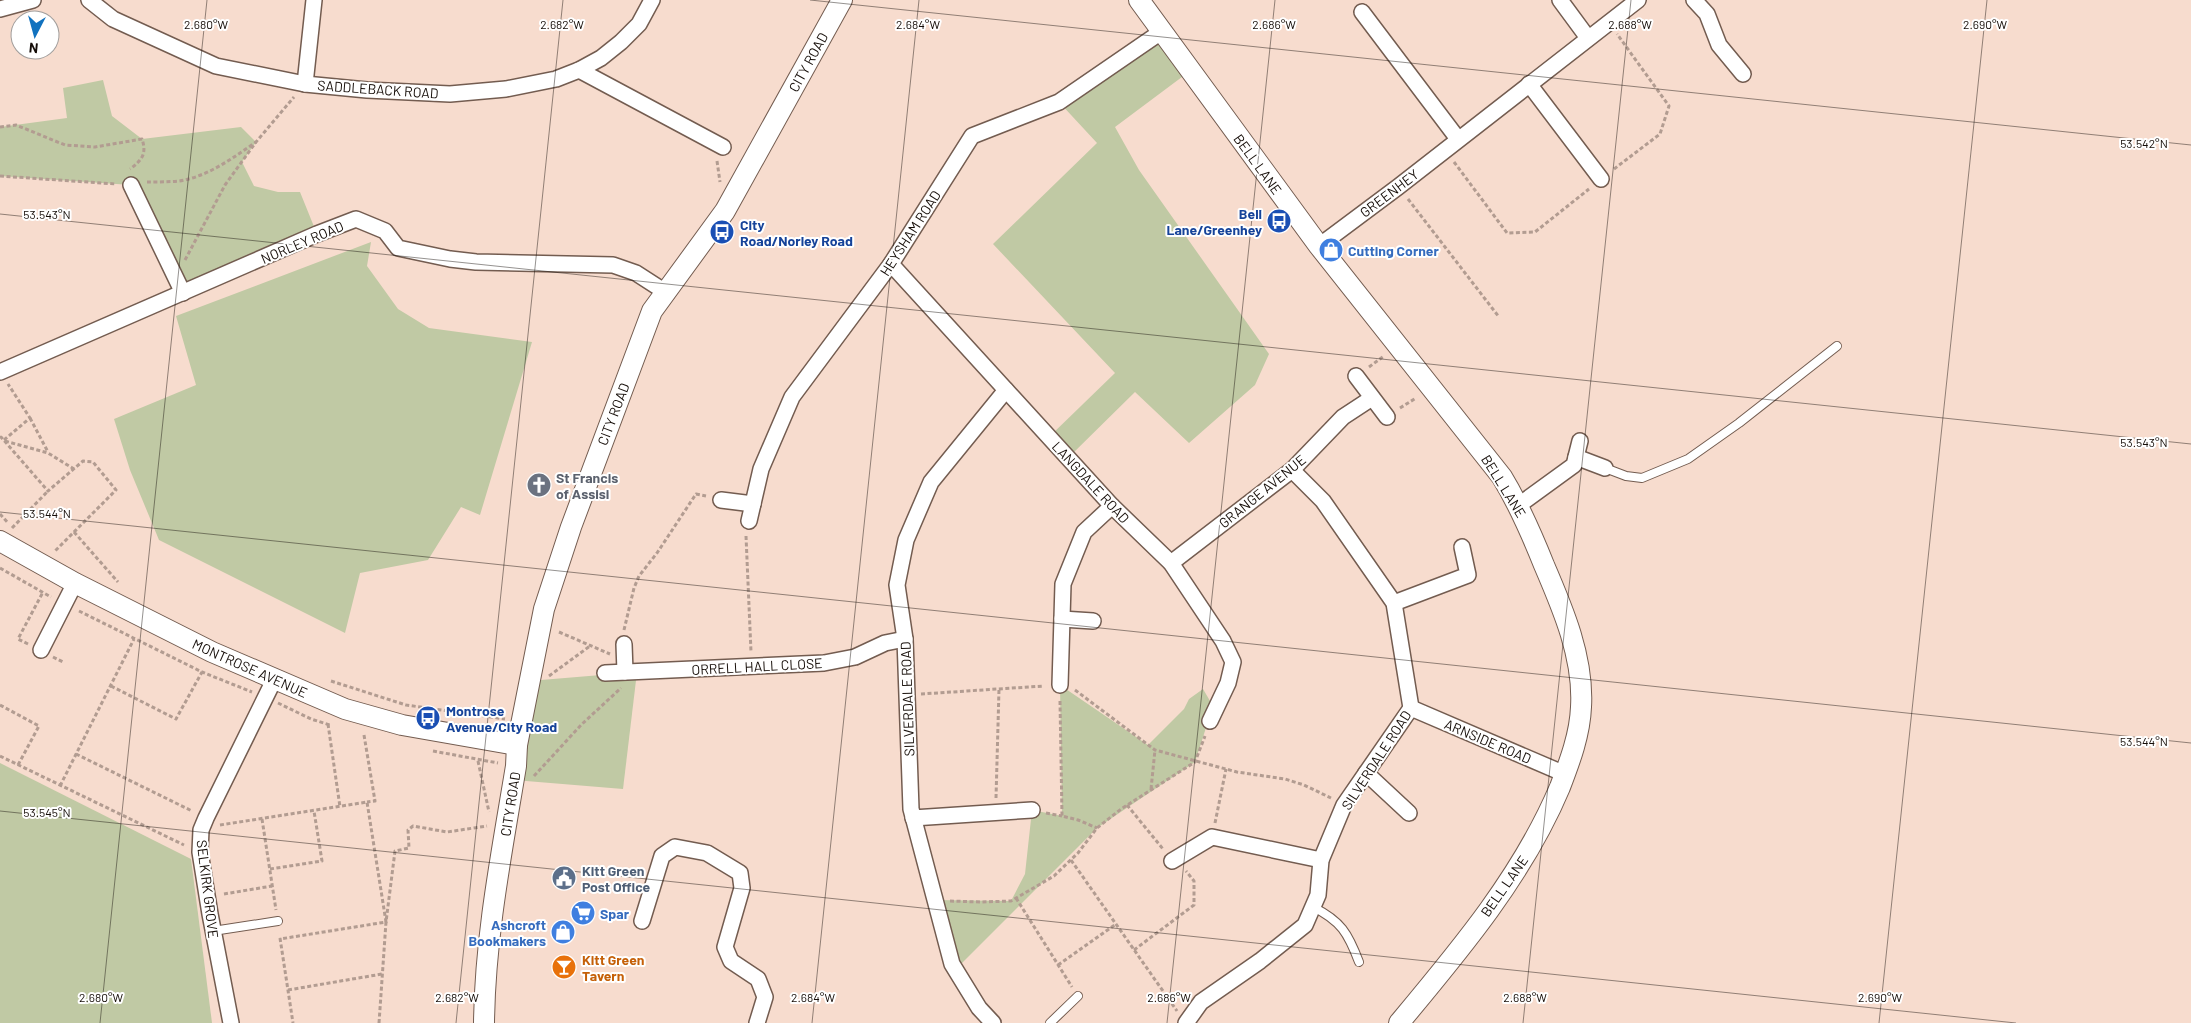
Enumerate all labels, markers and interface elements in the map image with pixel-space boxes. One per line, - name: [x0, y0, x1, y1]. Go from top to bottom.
- north arrow: [10, 10, 60, 60]
- text: 2.680°W: [184, 17, 229, 31]
- text: 2.682°W: [540, 17, 584, 31]
- text: 2.684°W: [896, 17, 940, 31]
- text: 2.686°W: [1252, 17, 1296, 31]
- text: 2.688°W: [1608, 17, 1652, 31]
- text: 2.690°W: [1963, 17, 2008, 31]
- street label: CITY ROAD: [785, 29, 831, 95]
- text: N: [28, 39, 39, 57]
- street label: SADDLEBACK ROAD: [317, 76, 439, 102]
- street label: BELL LANE: [1230, 130, 1286, 198]
- text: 53.542°N: [2120, 136, 2168, 150]
- street label: GREENHEY: [1356, 165, 1422, 221]
- street label: HEYSHAM ROAD: [876, 187, 944, 279]
- place label: Bell Lane/Greenhey: [1166, 205, 1262, 238]
- text: 53.543°N: [23, 207, 71, 221]
- bus stop icon: Bell Lane/Greenhey: [1266, 208, 1292, 234]
- place label: City Road/Norley Road: [740, 216, 853, 249]
- street label: NORLEY ROAD: [258, 217, 346, 267]
- bus stop icon: City Road/Norley Road: [709, 219, 735, 245]
- shop icon: Cutting Corner: [1318, 237, 1344, 263]
- place label: Cutting Corner: [1348, 242, 1440, 259]
- street label: CITY ROAD: [593, 380, 633, 448]
- text: 53.543°N: [2120, 435, 2168, 449]
- street label: LANGDALE ROAD: [1049, 438, 1133, 526]
- street label: GRANGE AVENUE: [1215, 451, 1309, 531]
- street label: BELL LANE: [1478, 452, 1530, 520]
- place label: St Francis of Assisi: [556, 469, 618, 502]
- church icon: St Francis of Assisi: [526, 472, 552, 498]
- text: 53.544°N: [23, 506, 71, 520]
- street label: MONTROSE AVENUE: [190, 635, 310, 701]
- street label: SILVERDALE ROAD: [897, 641, 917, 757]
- street label: ORRELL HALL CLOSE: [691, 654, 823, 678]
- place label: Montrose Avenue/City Road: [446, 702, 557, 735]
- bus stop icon: Montrose Avenue/City Road: [415, 705, 441, 731]
- street label: SILVERDALE ROAD: [1338, 707, 1414, 813]
- street label: ARNSIDE ROAD: [1442, 715, 1534, 767]
- text: 53.544°N: [2120, 734, 2168, 748]
- street label: CITY ROAD: [497, 770, 523, 838]
- text: 53.545°N: [23, 805, 71, 819]
- street label: SELKIRK GROVE: [194, 839, 222, 939]
- street label: BELL LANE: [1477, 852, 1531, 920]
- place label: Kitt Green Post Office: [582, 862, 651, 895]
- public building icon: Kitt Green Post Office: [551, 865, 577, 891]
- supermarket icon: Spar: [570, 900, 596, 926]
- place label: Spar: [600, 905, 630, 922]
- place label: Ashcroft Bookmakers: [468, 916, 546, 949]
- shop icon: Ashcroft Bookmakers: [550, 919, 576, 945]
- place label: Kitt Green Tavern: [582, 951, 644, 984]
- bar icon: Kitt Green Tavern: [551, 954, 577, 980]
- text: 2.680°W: [79, 990, 124, 1004]
- text: 2.682°W: [435, 990, 479, 1004]
- text: 2.684°W: [791, 990, 835, 1004]
- text: 2.686°W: [1147, 990, 1191, 1004]
- text: 2.688°W: [1503, 990, 1547, 1004]
- text: 2.690°W: [1858, 990, 1903, 1004]

